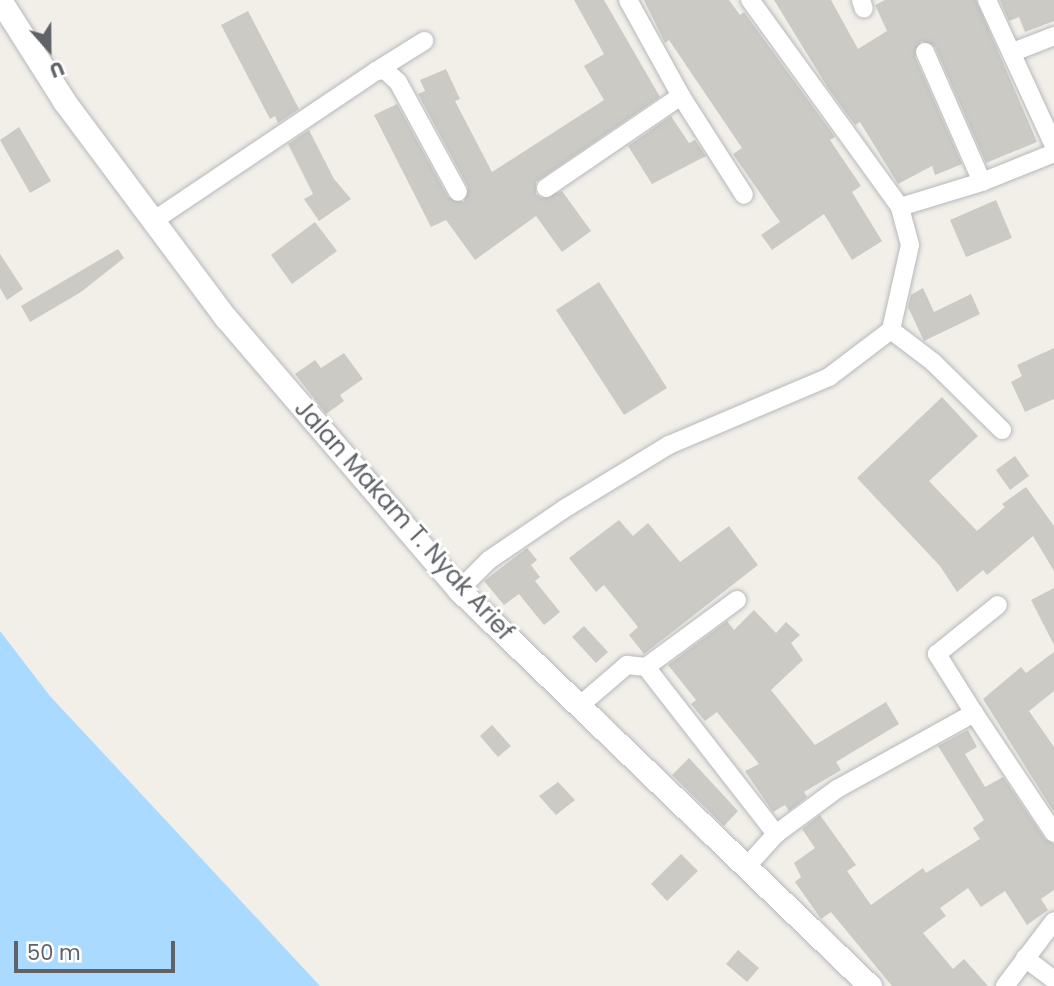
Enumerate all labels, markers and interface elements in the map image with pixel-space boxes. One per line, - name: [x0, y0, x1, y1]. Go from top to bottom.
- north arrow: [14, 14, 84, 84]
- text: U: [46, 54, 68, 84]
- street label: Jalan Makam T. Nyak Arief: [289, 394, 519, 646]
- scale bar: [18, 926, 178, 970]
- text: 50 m: [27, 938, 81, 967]

